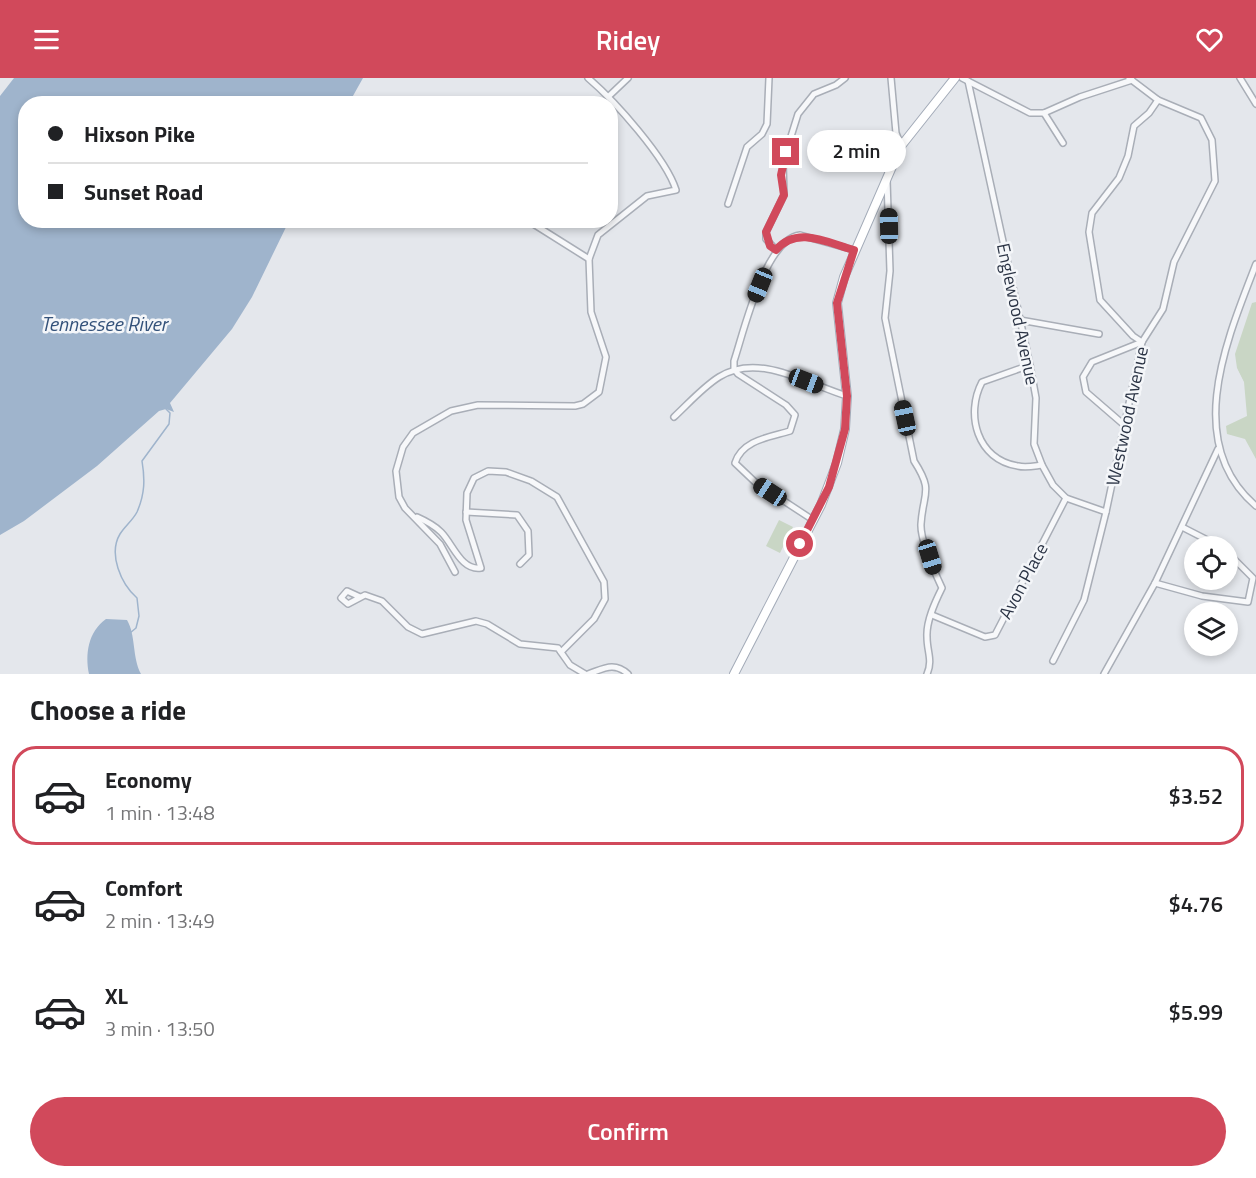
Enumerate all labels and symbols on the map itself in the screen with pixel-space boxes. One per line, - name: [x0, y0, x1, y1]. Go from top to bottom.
- callout: 2 min: [807, 131, 906, 173]
- route end: [772, 138, 799, 165]
- car: [880, 208, 898, 244]
- street label: Englewood Avenue: [990, 241, 1046, 387]
- car: [745, 265, 775, 305]
- water label: Tennessee River: [41, 308, 170, 339]
- street label: Westwood Avenue: [1099, 344, 1155, 488]
- car: [786, 366, 826, 396]
- car: [892, 399, 918, 437]
- car: [750, 475, 790, 509]
- route start: [786, 530, 813, 557]
- car: [916, 537, 944, 577]
- street label: Avon Place: [992, 538, 1054, 624]

